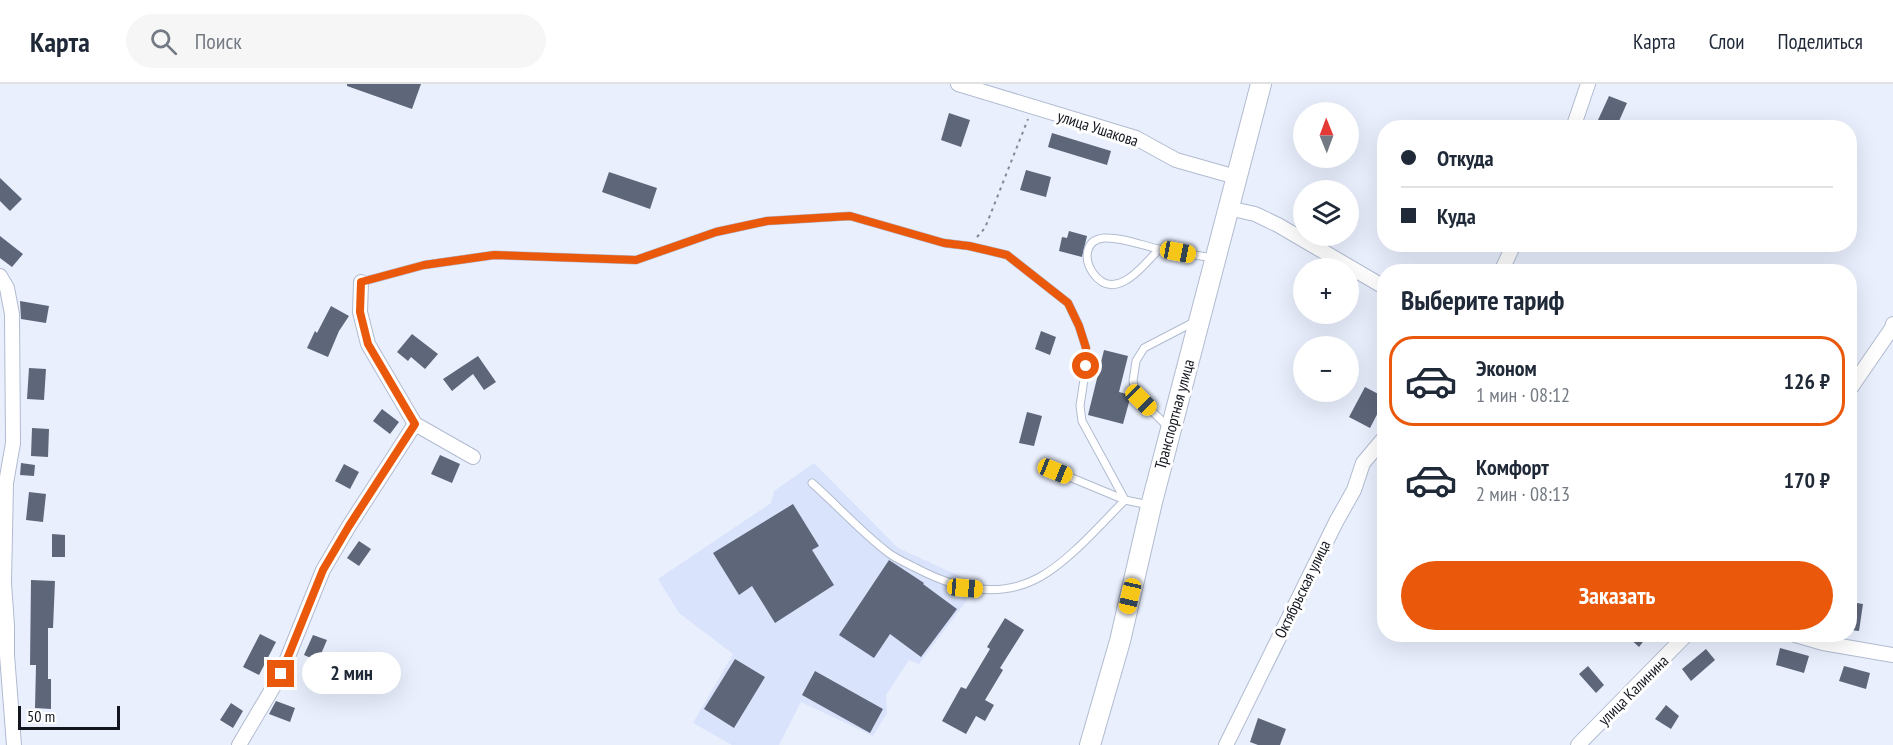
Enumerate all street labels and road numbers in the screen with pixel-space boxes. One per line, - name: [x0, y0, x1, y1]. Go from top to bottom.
- street label: улица Ушакова: [1055, 105, 1141, 151]
- street label: Транспортная улица: [1150, 357, 1198, 471]
- street label: Октябрьская улица: [1270, 537, 1334, 641]
- street label: улица Калинина: [1594, 651, 1672, 729]

